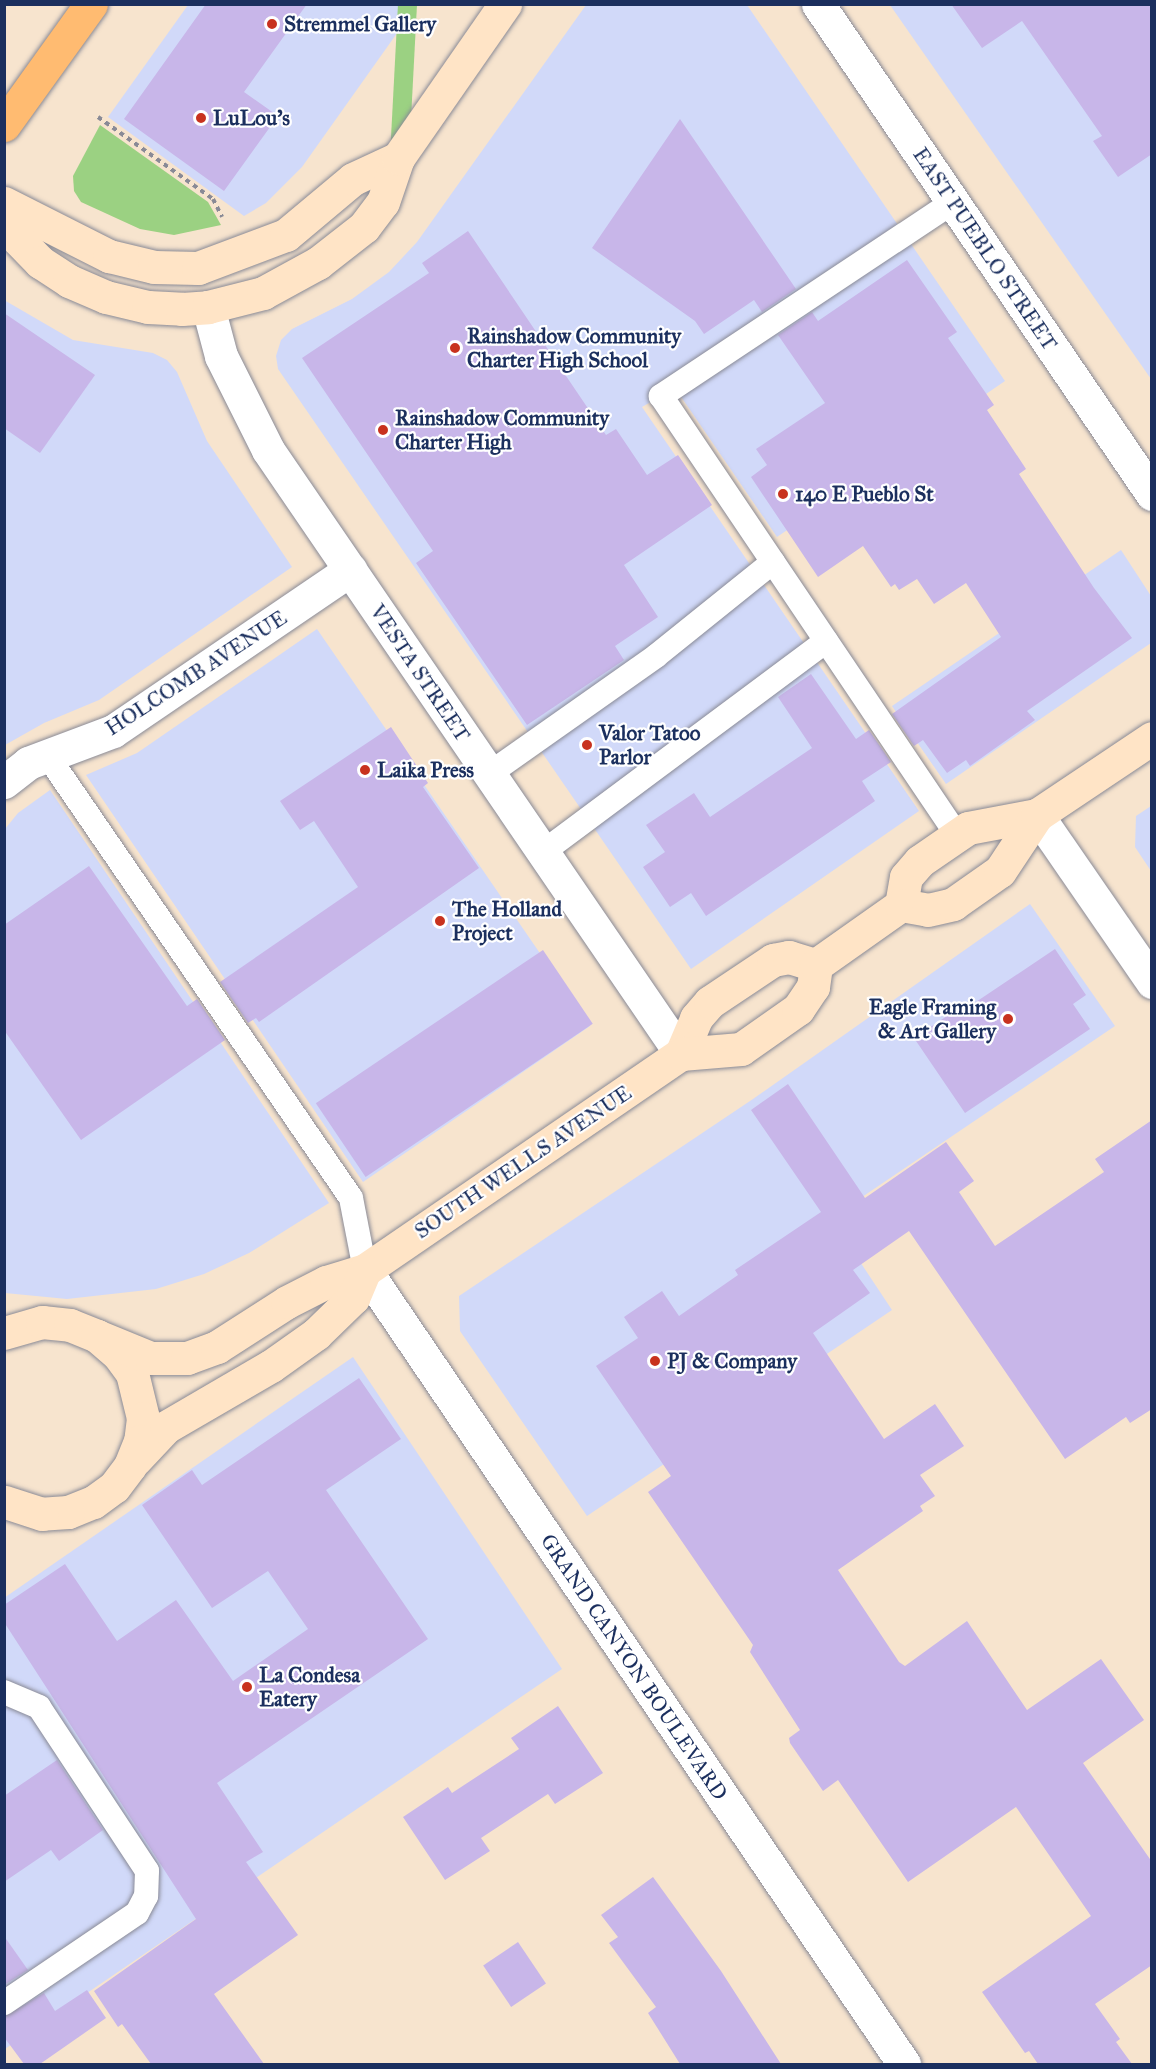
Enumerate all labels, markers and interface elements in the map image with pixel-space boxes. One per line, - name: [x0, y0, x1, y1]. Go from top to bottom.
- place label: Stremmel Gallery: [284, 11, 436, 37]
- marker: Stremmel Gallery: [265, 17, 279, 31]
- place label: LuLou's: [213, 105, 290, 131]
- marker: LuLou's: [194, 111, 208, 125]
- street label: EAST PUEBLO STREET: [908, 143, 1062, 355]
- place label: Rainshadow Community Charter High School: [467, 323, 681, 373]
- marker: Rainshadow Community Charter High School: [448, 341, 462, 355]
- place label: Rainshadow Community Charter High: [395, 405, 609, 455]
- marker: Rainshadow Community Charter High: [376, 423, 390, 437]
- place label: 140 E Pueblo St: [795, 481, 934, 507]
- marker: 140 E Pueblo St: [776, 487, 790, 501]
- street label: VESTA STREET: [365, 600, 475, 746]
- street label: HOLCOMB AVENUE: [101, 605, 291, 741]
- place label: Valor Tatoo Parlor: [599, 720, 700, 770]
- marker: Valor Tatoo Parlor: [580, 738, 594, 752]
- place label: Laika Press: [377, 757, 474, 783]
- marker: Laika Press: [358, 763, 372, 777]
- place label: The Holland Project: [452, 896, 562, 946]
- marker: The Holland Project: [433, 914, 447, 928]
- place label: Eagle Framing & Art Gallery: [869, 994, 996, 1044]
- marker: Eagle Framing & Art Gallery: [1001, 1012, 1015, 1026]
- street label: SOUTH WELLS AVENUE: [410, 1080, 636, 1244]
- place label: PJ & Company: [667, 1348, 797, 1374]
- marker: PJ & Company: [648, 1354, 662, 1368]
- street label: GRAND CANYON BOULEVARD: [535, 1529, 733, 1805]
- place label: La Condesa Eatery: [259, 1662, 360, 1712]
- marker: La Condesa Eatery: [240, 1680, 254, 1694]

